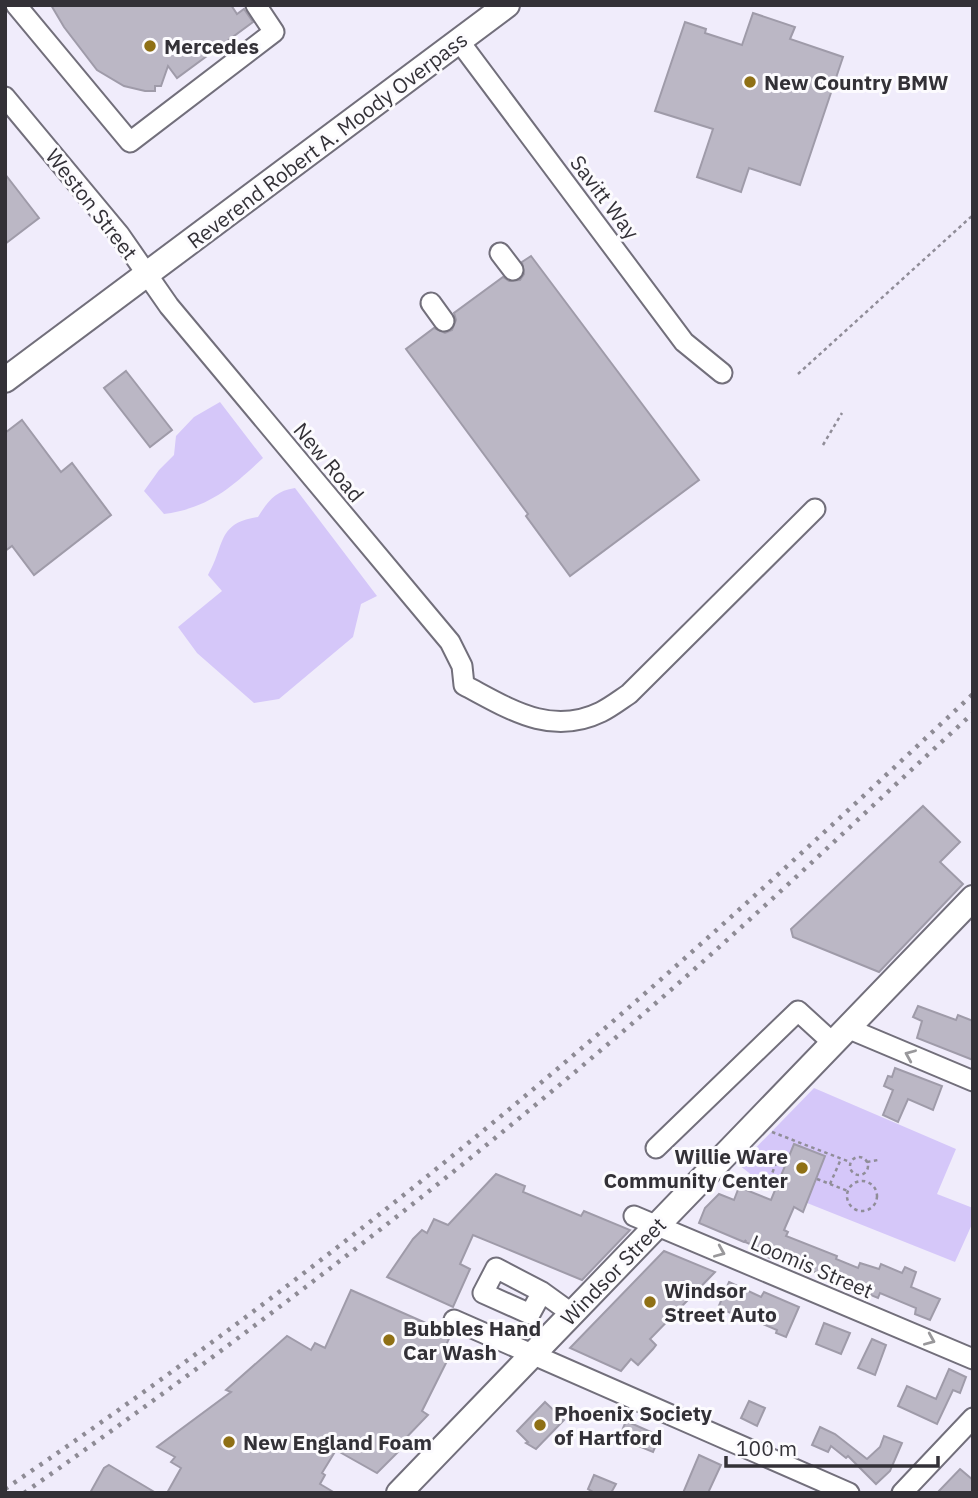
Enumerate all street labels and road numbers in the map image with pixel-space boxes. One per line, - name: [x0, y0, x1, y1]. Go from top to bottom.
- street label: Reverend Robert A. Moody Overpass: [181, 25, 473, 255]
- street label: Weston Street: [40, 143, 144, 265]
- street label: Savitt Way: [564, 149, 646, 245]
- street label: New Road: [288, 416, 370, 508]
- street label: Windsor Street: [554, 1211, 672, 1331]
- street label: Loomis Street: [747, 1228, 877, 1304]

